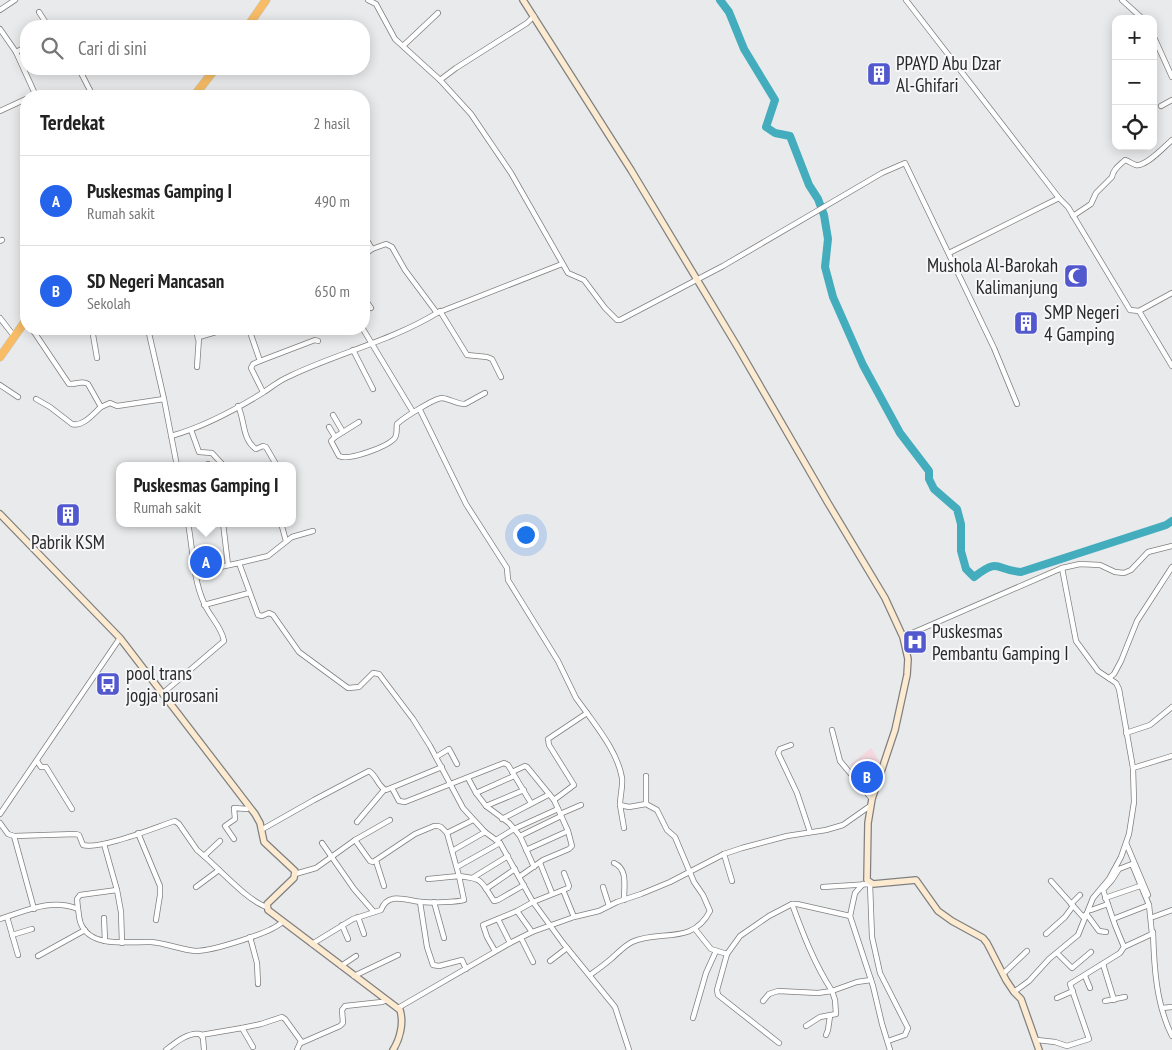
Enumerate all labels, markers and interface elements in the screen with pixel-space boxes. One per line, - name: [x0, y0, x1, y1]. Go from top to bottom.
- map controls: [1112, 15, 1157, 150]
- button: +: [1112, 15, 1157, 60]
- search box: [20, 20, 370, 75]
- icon: search: [38, 34, 66, 62]
- text: Cari di sini: [78, 36, 147, 60]
- place label: PPAYD Abu Dzar Al-Ghifari: [896, 51, 1002, 97]
- button: −: [1112, 60, 1157, 105]
- building icon: PPAYD Abu Dzar Al-Ghifari: [866, 61, 892, 87]
- button: locate: [1112, 105, 1157, 150]
- text: Terdekat: [40, 109, 105, 136]
- text: 2 hasil: [313, 113, 350, 133]
- text: Puskesmas Gamping I: [87, 179, 232, 203]
- text: A: [52, 191, 60, 211]
- text: 490 m: [315, 191, 350, 211]
- text: Rumah sakit: [87, 203, 155, 223]
- place label: Mushola Al-Barokah Kalimanjung: [927, 253, 1058, 299]
- mosque icon: Mushola Al-Barokah Kalimanjung: [1063, 263, 1089, 289]
- text: SD Negeri Mancasan: [87, 269, 224, 293]
- text: B: [52, 281, 60, 301]
- text: 650 m: [315, 281, 350, 301]
- text: Sekolah: [87, 293, 131, 313]
- place label: SMP Negeri 4 Gamping: [1044, 300, 1120, 346]
- building icon: SMP Negeri 4 Gamping: [1013, 310, 1039, 336]
- popup: [116, 462, 296, 527]
- text: Puskesmas Gamping I: [133, 473, 279, 497]
- text: Rumah sakit: [133, 497, 201, 517]
- building icon: Pabrik KSM: [55, 502, 81, 528]
- your location: [513, 522, 539, 548]
- place label: Pabrik KSM: [31, 530, 105, 554]
- pin: A: [190, 543, 222, 581]
- place label: Puskesmas Pembantu Gamping I: [932, 619, 1069, 665]
- hospital icon: Puskesmas Pembantu Gamping I: [902, 629, 928, 655]
- place label: pool trans jogja purosani: [126, 661, 219, 707]
- bus stop icon: pool trans jogja purosani: [95, 671, 121, 697]
- pin: B: [851, 758, 883, 796]

